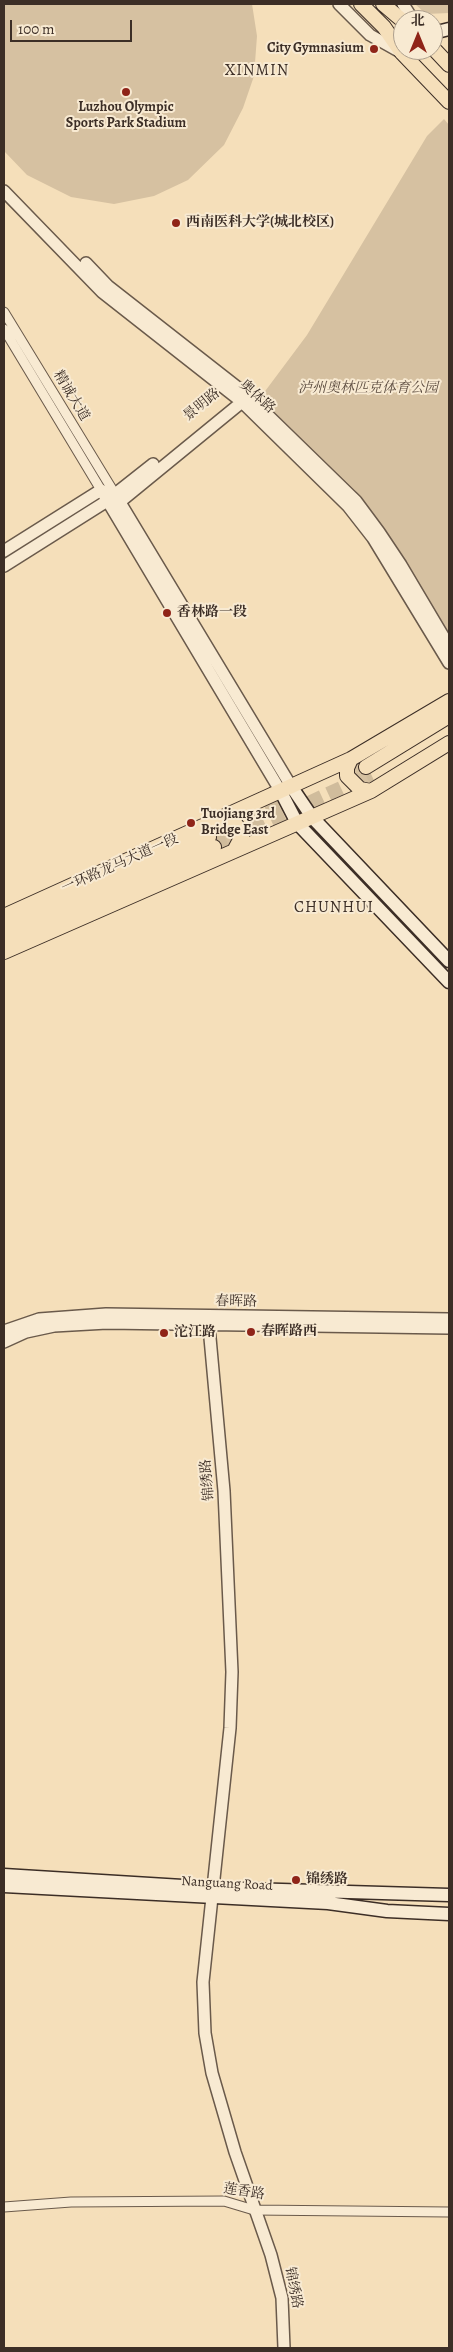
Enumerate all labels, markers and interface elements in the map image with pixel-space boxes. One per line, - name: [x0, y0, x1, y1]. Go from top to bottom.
- scale bar: [12, 10, 135, 42]
- north arrow: [393, 10, 443, 60]
- text: 北: [411, 11, 425, 30]
- text: 100 m: [18, 19, 55, 39]
- place label: City Gymnasium: [267, 41, 364, 57]
- marker: City Gymnasium: [368, 43, 380, 55]
- district label: XINMIN: [224, 61, 290, 81]
- marker: Luzhou Olympic Sports Park Stadium: [120, 86, 132, 98]
- place label: Luzhou Olympic Sports Park Stadium: [66, 100, 186, 132]
- place label: 西南医科大学(城北校区): [186, 215, 334, 231]
- marker: 西南医科大学(城北校区): [170, 217, 182, 229]
- street label: 精诚大道: [49, 368, 93, 424]
- street label: 奥体路: [236, 377, 278, 417]
- park label: 泸州奥林匹克体育公园: [298, 381, 438, 397]
- street label: 景明路: [180, 385, 224, 425]
- place label: 香林路一段: [177, 605, 247, 621]
- marker: 香林路一段: [161, 607, 173, 619]
- place label: Tuojiang 3rd Bridge East: [201, 807, 275, 840]
- marker: Tuojiang 3rd Bridge East: [185, 817, 197, 829]
- street label: 一环路龙马大道一段: [59, 831, 181, 897]
- district label: CHUNHUI: [293, 898, 375, 918]
- street label: 春晖路: [215, 1293, 257, 1311]
- place label: 春晖路西: [261, 1324, 317, 1340]
- place label: 沱江路: [174, 1325, 216, 1341]
- marker: 春晖路西: [245, 1326, 257, 1338]
- marker: 沱江路: [158, 1327, 170, 1339]
- street label: 锦绣路: [198, 1458, 218, 1502]
- place label: 锦绣路: [306, 1872, 348, 1888]
- street label: Nanguang Road: [181, 1873, 273, 1895]
- marker: 锦绣路: [290, 1874, 302, 1886]
- street label: 莲香路: [222, 2180, 266, 2204]
- street label: 锦绣路: [281, 2266, 305, 2310]

